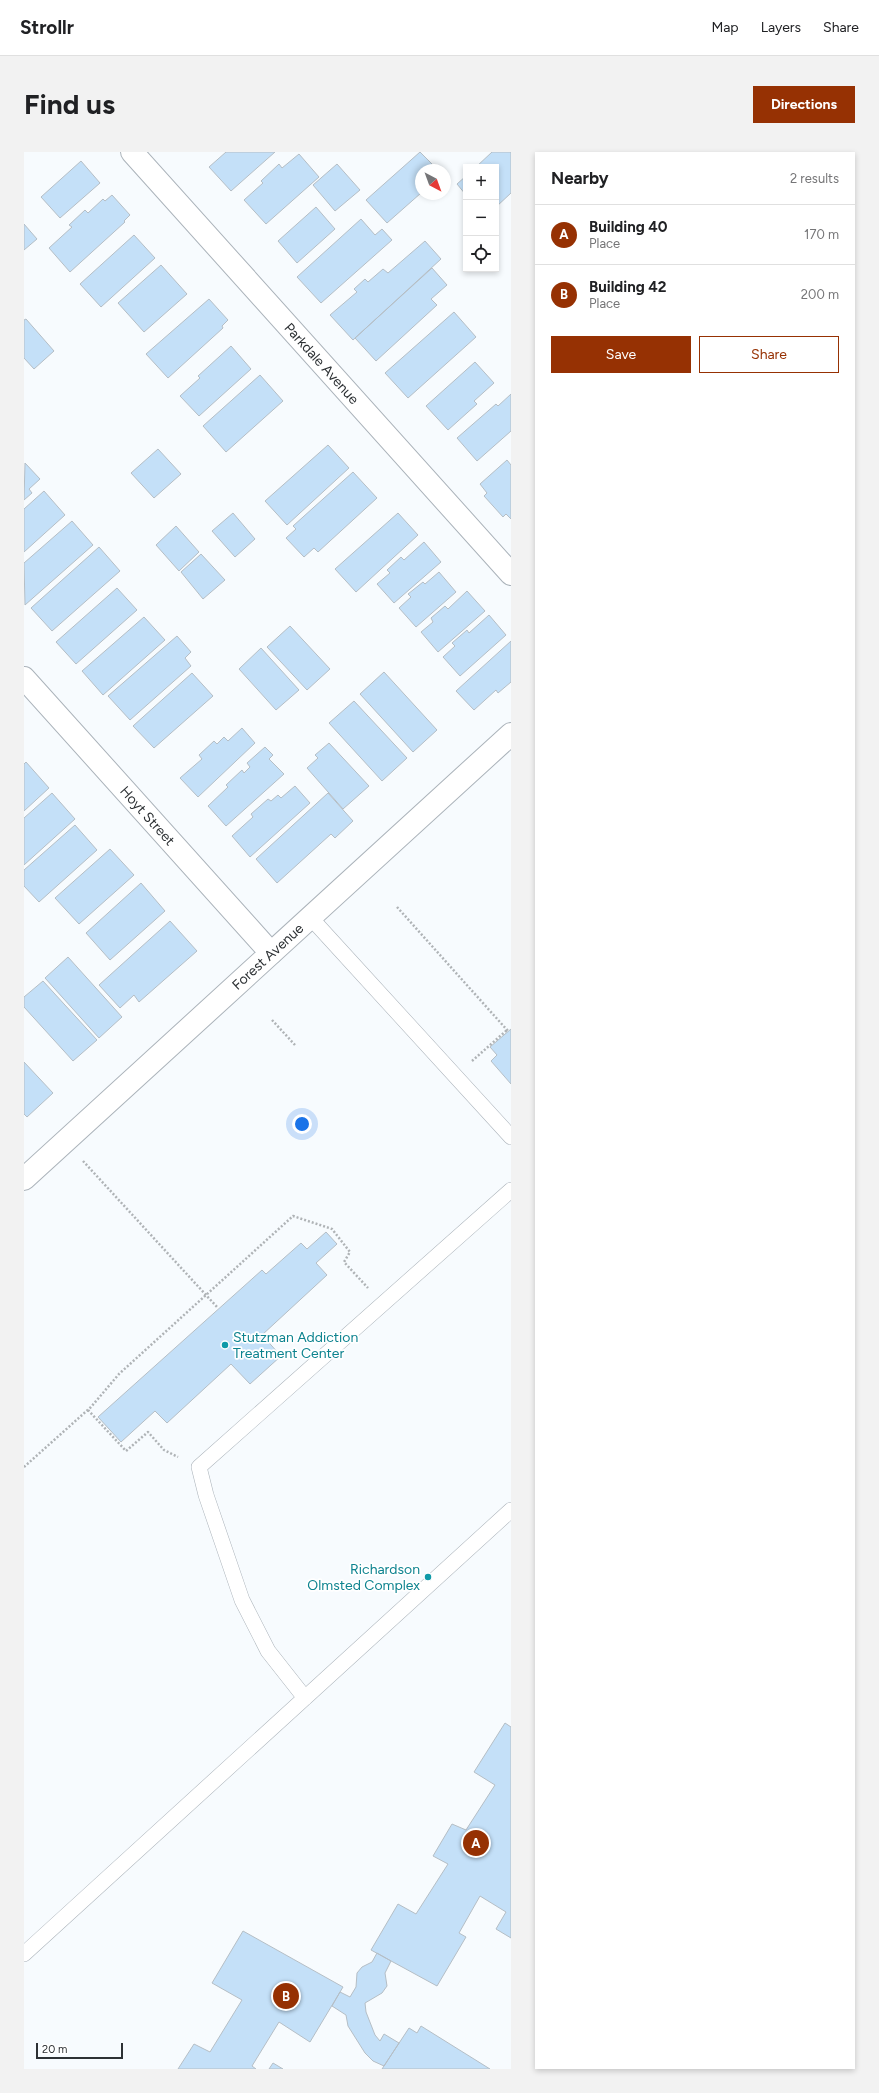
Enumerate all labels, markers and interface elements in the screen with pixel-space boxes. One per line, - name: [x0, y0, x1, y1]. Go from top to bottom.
- text: Strollr: [20, 16, 74, 39]
- text: Map: [711, 19, 739, 36]
- text: Layers: [761, 19, 801, 36]
- text: Share: [823, 19, 859, 36]
- button: Directions: [753, 86, 855, 123]
- text: Find us: [24, 87, 115, 121]
- north arrow: [415, 164, 451, 200]
- map controls: [463, 164, 499, 272]
- button: +: [463, 164, 499, 200]
- text: Nearby: [551, 168, 609, 188]
- text: 2 results: [790, 171, 839, 186]
- button: −: [463, 200, 499, 236]
- text: Building 40: [589, 218, 668, 236]
- text: A: [559, 227, 569, 242]
- text: 170 m: [804, 227, 839, 242]
- button: locate: [463, 236, 499, 272]
- text: Place: [589, 236, 620, 251]
- text: Building 42: [589, 278, 666, 296]
- text: B: [560, 287, 568, 302]
- text: 200 m: [801, 287, 839, 302]
- text: Place: [589, 296, 620, 311]
- street label: Parkdale Avenue: [281, 319, 363, 408]
- button: Save: [551, 336, 691, 373]
- button: Share: [699, 336, 839, 373]
- street label: Hoyt Street: [116, 783, 178, 849]
- street label: Forest Avenue: [229, 920, 307, 994]
- your location: [292, 1114, 312, 1134]
- place label: Stutzman Addiction Treatment Center: [233, 1329, 358, 1362]
- marker: Stutzman Addiction Treatment Center: [220, 1340, 230, 1350]
- place label: Richardson Olmsted Complex: [307, 1561, 420, 1594]
- marker: Richardson Olmsted Complex: [423, 1572, 433, 1582]
- pin: A: [463, 1828, 489, 1858]
- pin: B: [273, 1981, 299, 2011]
- scale bar: [36, 2041, 123, 2060]
- text: 20 m: [42, 2043, 67, 2056]

